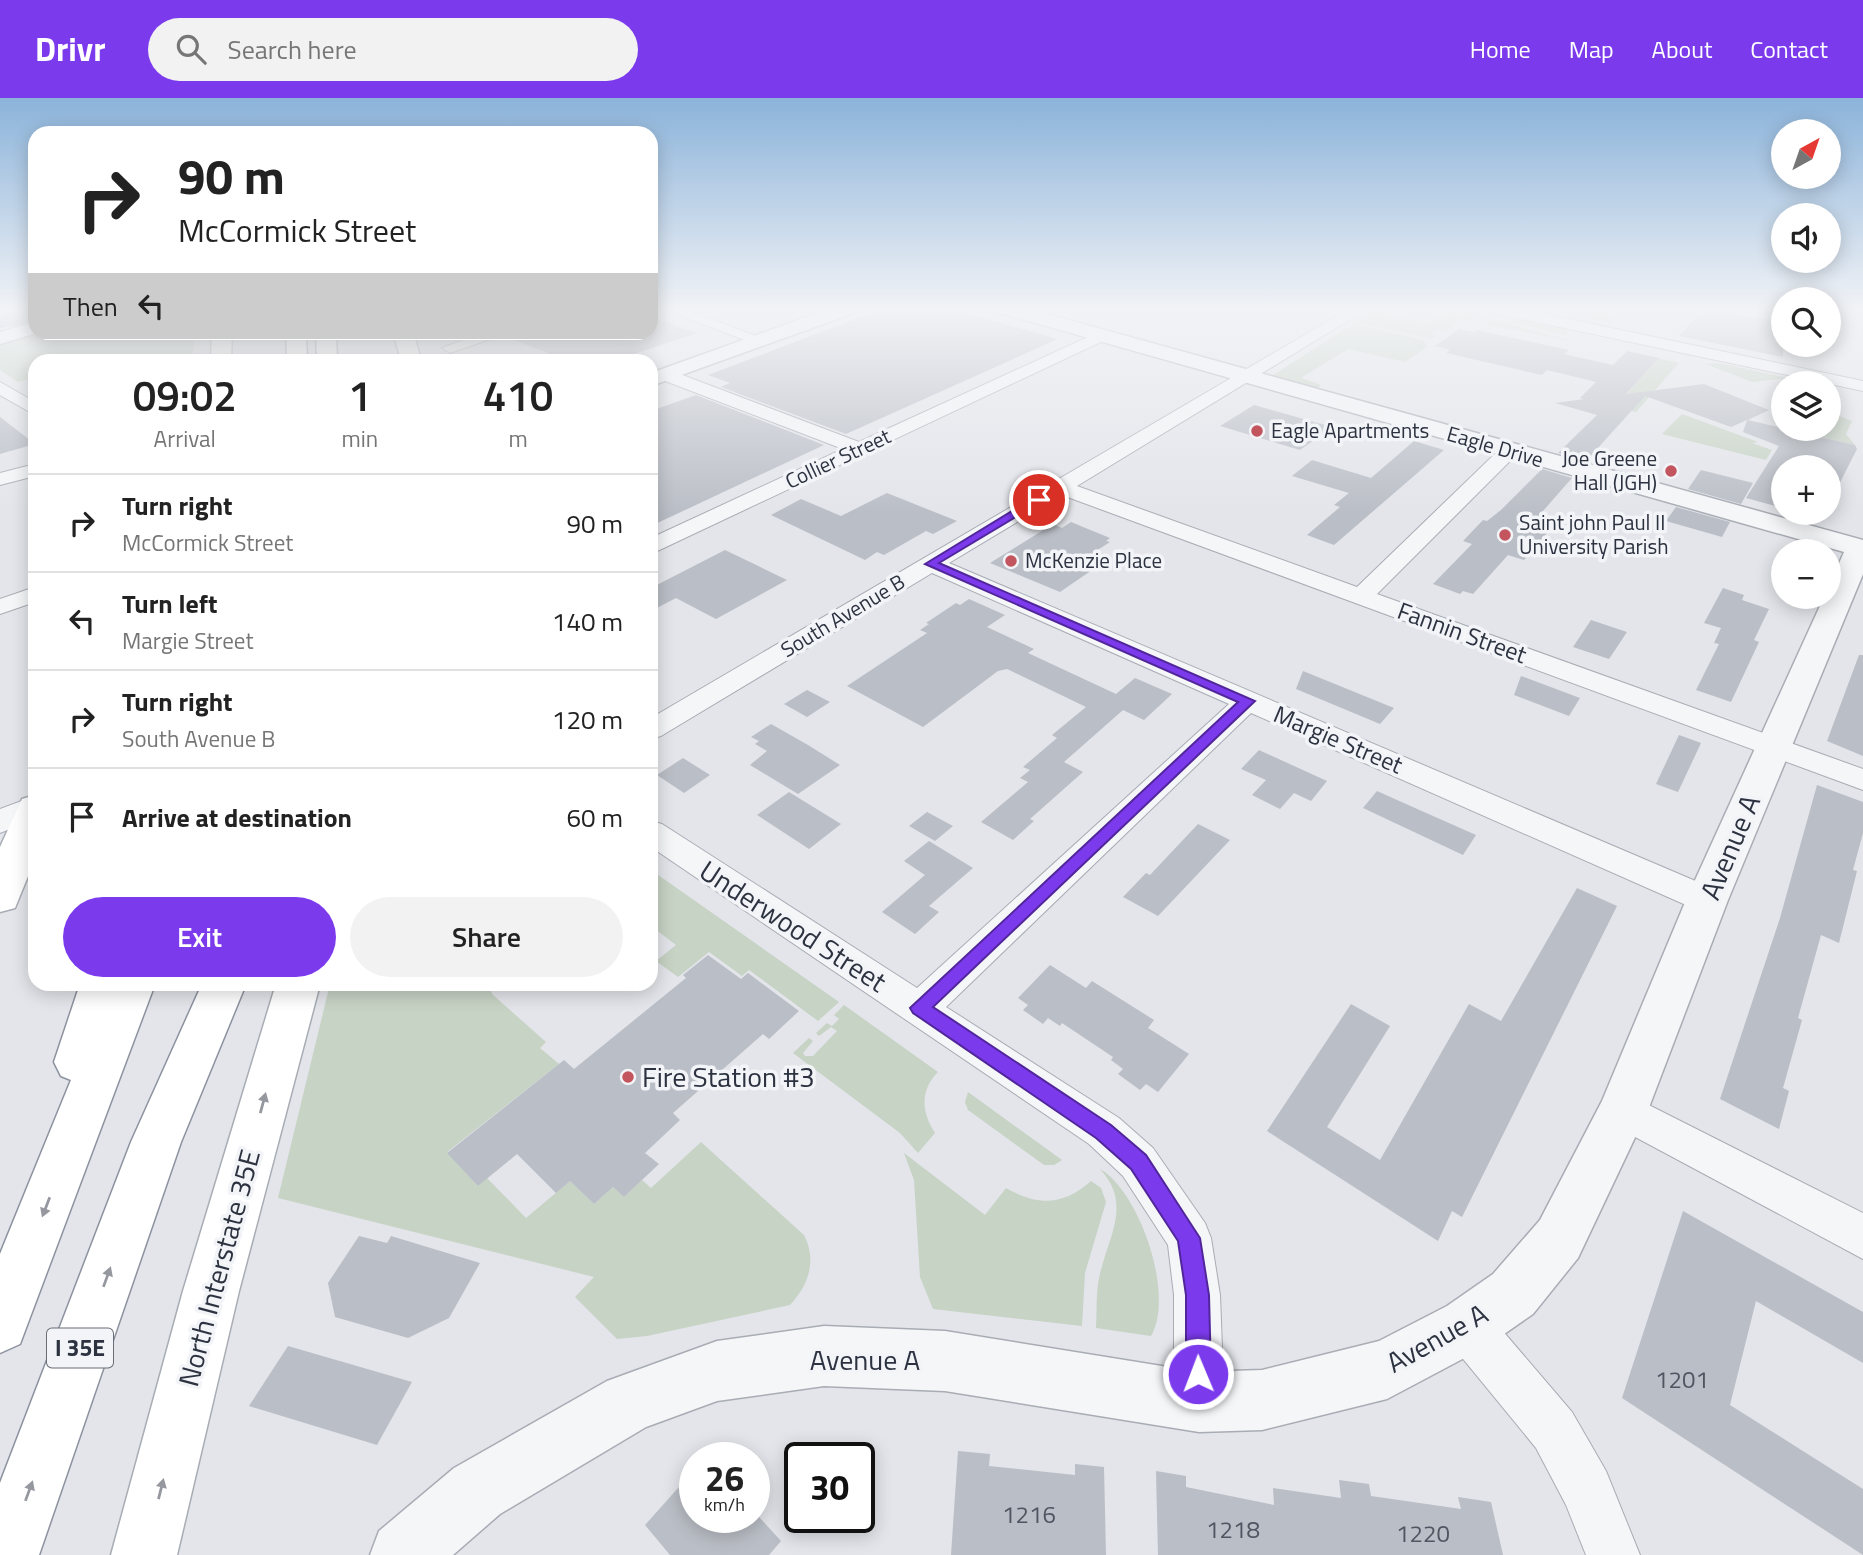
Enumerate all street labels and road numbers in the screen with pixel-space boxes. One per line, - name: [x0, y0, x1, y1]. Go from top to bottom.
- street label: Eagle Drive: [1443, 417, 1547, 475]
- street label: Collier Street: [780, 419, 896, 497]
- street label: South Avenue B: [774, 565, 911, 665]
- street label: Fannin Street: [1393, 592, 1532, 672]
- street label: Margie Street: [1268, 696, 1409, 783]
- street label: Avenue A: [1688, 787, 1771, 906]
- street label: Underwood Street: [691, 849, 896, 1002]
- street label: North Interstate 35E: [166, 1145, 271, 1391]
- street label: Avenue A: [1378, 1292, 1496, 1383]
- road number: I 35E: [47, 1329, 113, 1368]
- street label: Avenue A: [810, 1338, 921, 1381]

